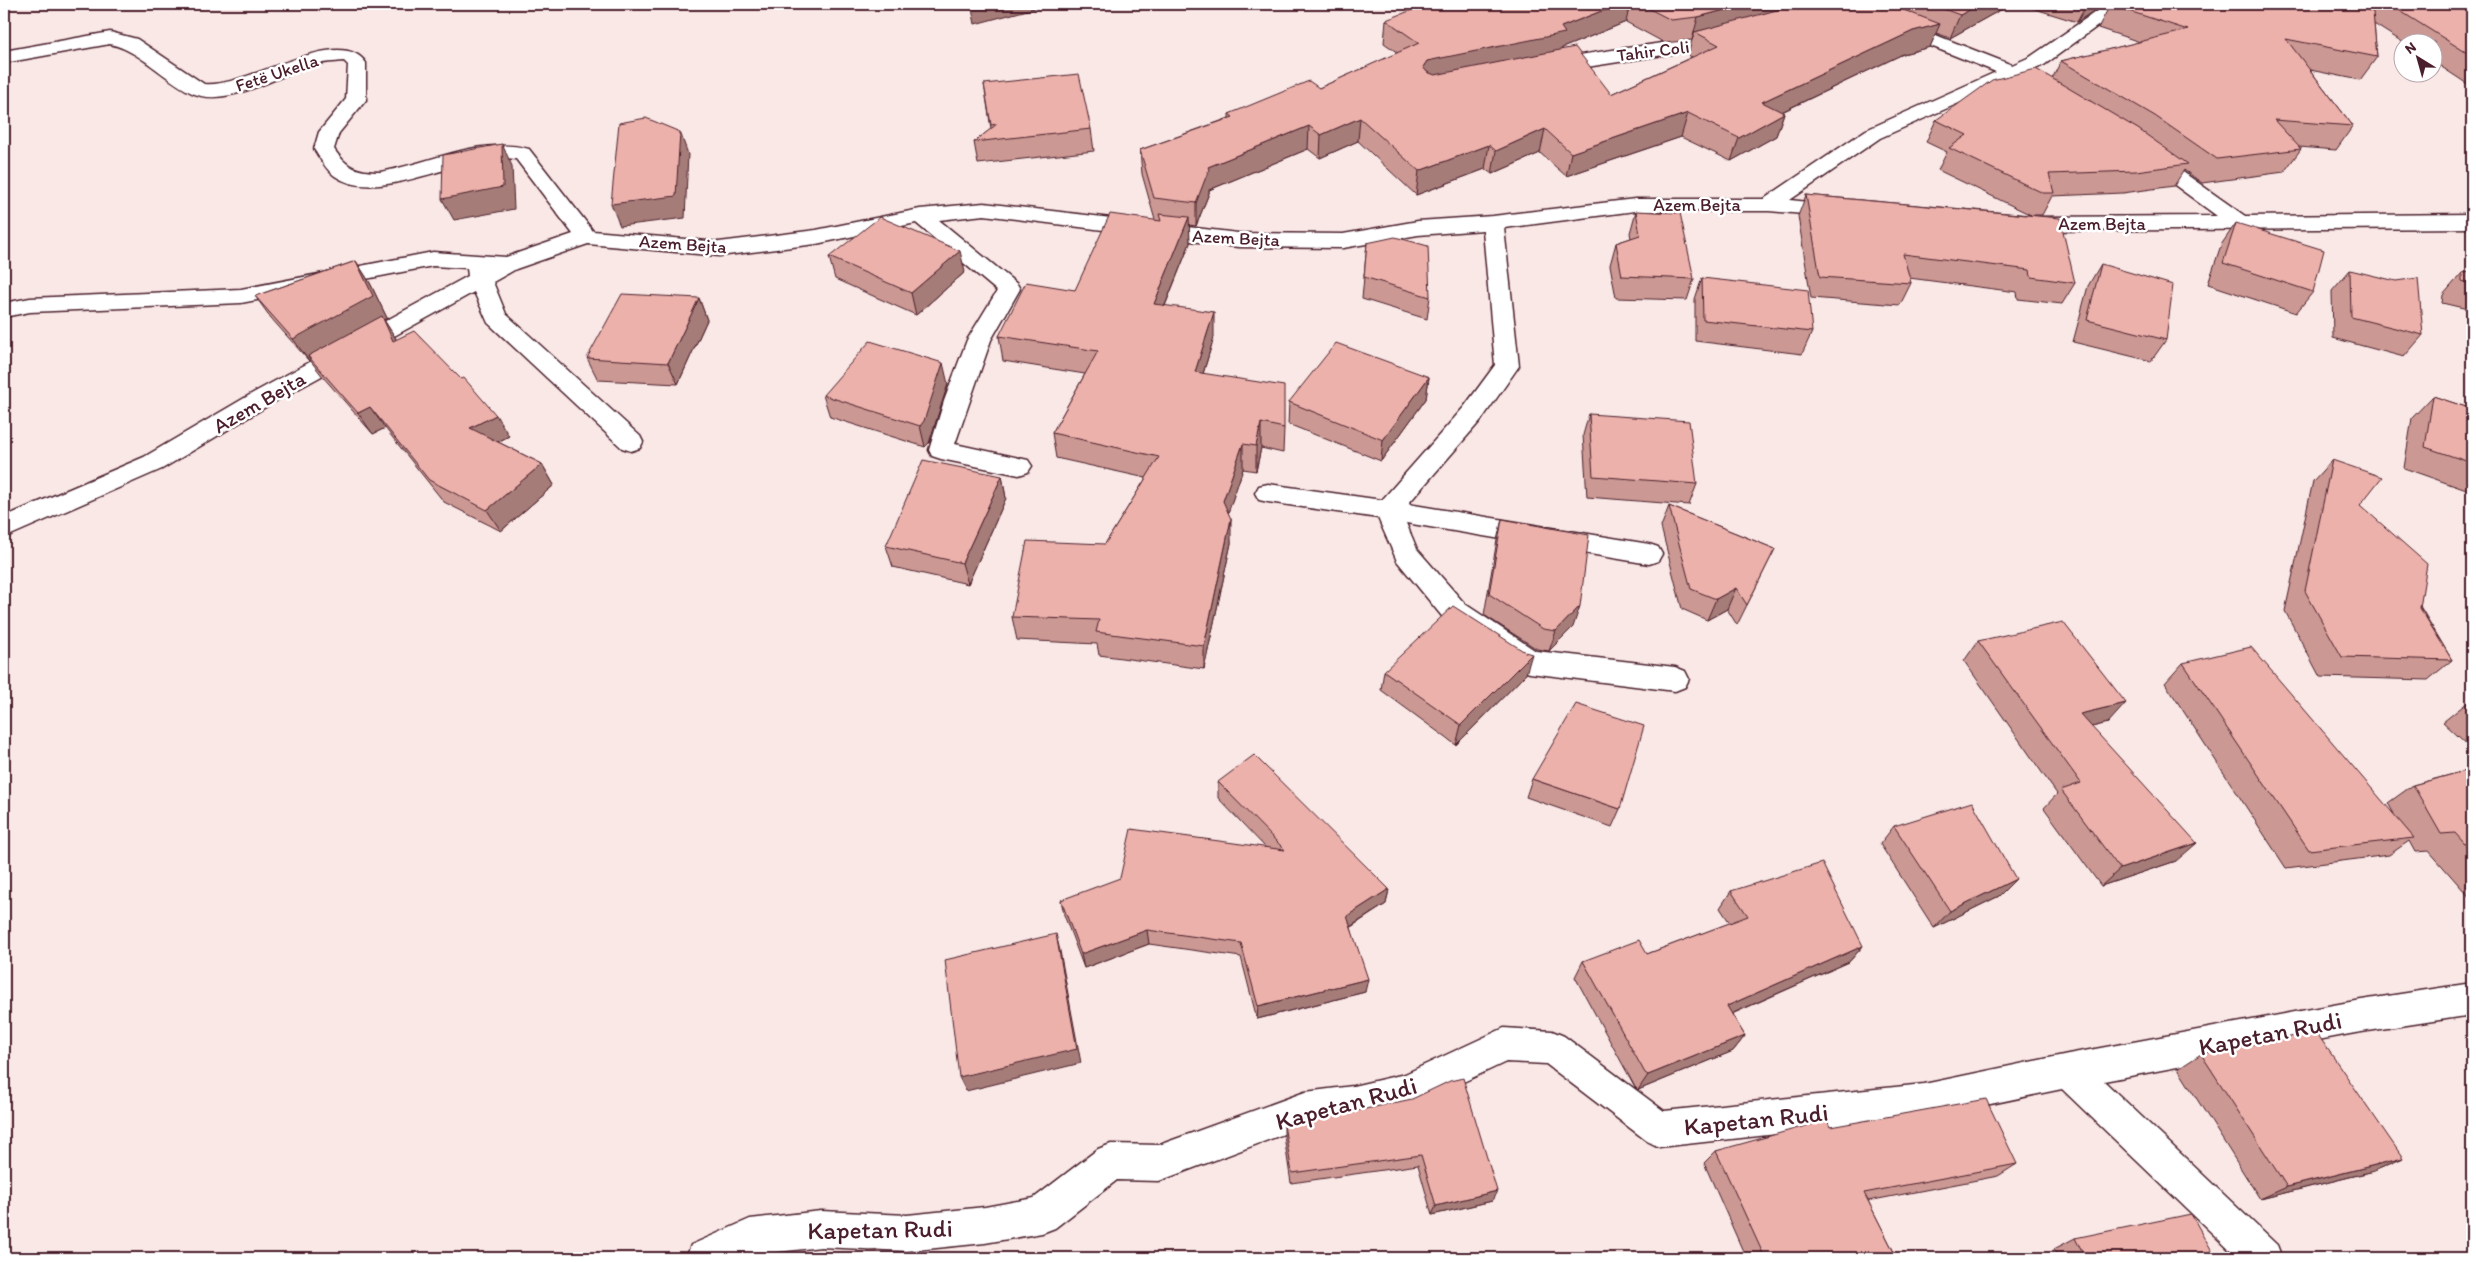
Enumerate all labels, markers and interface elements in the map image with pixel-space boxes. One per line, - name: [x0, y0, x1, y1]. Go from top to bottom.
- north arrow: [2394, 32, 2444, 82]
- street label: Tahir Coli: [1615, 36, 1691, 66]
- text: N: [2402, 38, 2419, 58]
- street label: Fetë Ukella: [233, 49, 322, 97]
- street label: Azem Bejta: [1653, 194, 1742, 216]
- street label: Azem Bejta: [2058, 213, 2147, 235]
- street label: Azem Bejta: [1192, 225, 1281, 251]
- street label: Azem Bejta: [638, 230, 728, 258]
- street label: Azem Bejta: [208, 366, 310, 438]
- street label: Kapetan Rudi: [2196, 1004, 2344, 1062]
- street label: Kapetan Rudi: [1272, 1070, 1420, 1136]
- street label: Kapetan Rudi: [1682, 1096, 1830, 1142]
- street label: Kapetan Rudi: [807, 1213, 953, 1245]

